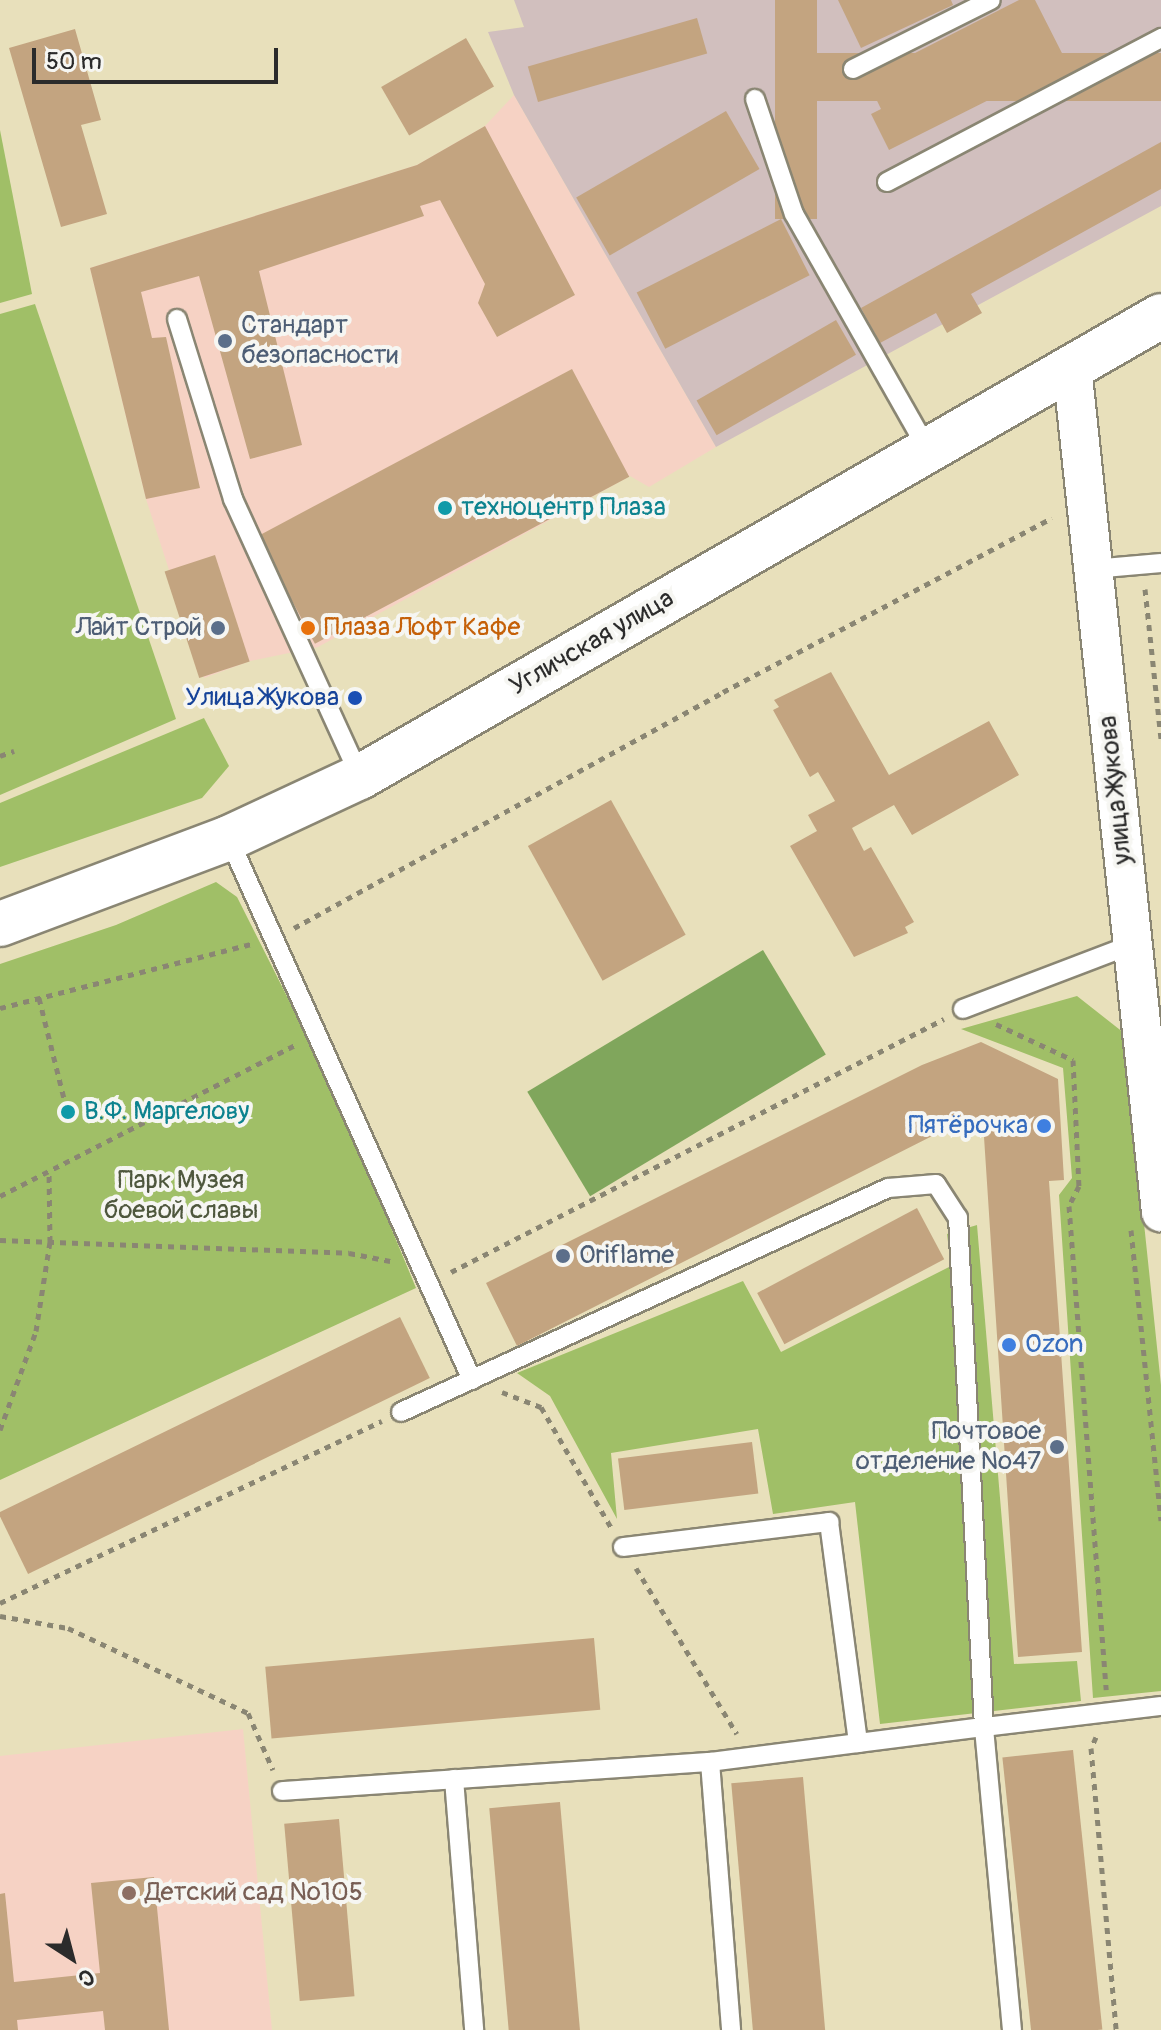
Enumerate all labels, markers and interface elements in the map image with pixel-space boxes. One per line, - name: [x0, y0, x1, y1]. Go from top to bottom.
- scale bar: [36, 32, 282, 82]
- text: 50 m: [46, 47, 102, 76]
- place label: Стандарт безопасности: [241, 310, 398, 372]
- marker: Стандарт безопасности: [216, 332, 234, 350]
- place label: техноцентр Плаза: [461, 492, 666, 524]
- marker: техноцентр Плаза: [436, 499, 454, 517]
- street label: Угличская улица: [504, 583, 680, 703]
- place label: Лайт Строй: [75, 612, 202, 644]
- place label: Плаза Лофт Кафе: [324, 612, 520, 644]
- marker: Лайт Строй: [209, 619, 227, 637]
- marker: Плаза Лофт Кафе: [299, 619, 317, 637]
- place label: Улица Жукова: [185, 682, 339, 714]
- marker: Улица Жукова: [346, 689, 364, 707]
- street label: улица Жукова: [1093, 714, 1139, 866]
- place label: В.Ф. Маргелову: [84, 1096, 249, 1128]
- marker: В.Ф. Маргелову: [59, 1103, 77, 1121]
- place label: Пятёрочка: [908, 1110, 1028, 1142]
- marker: Пятёрочка: [1035, 1117, 1053, 1135]
- park label: Парк Музея боевой славы: [103, 1165, 259, 1226]
- place label: Oriflame: [579, 1240, 674, 1272]
- marker: Oriflame: [554, 1247, 572, 1265]
- place label: Ozon: [1025, 1329, 1083, 1361]
- marker: Ozon: [1000, 1336, 1018, 1354]
- place label: Почтовое отделение №47: [856, 1416, 1041, 1478]
- marker: Почтовое отделение №47: [1048, 1438, 1066, 1456]
- place label: Детский сад №105: [145, 1877, 363, 1909]
- marker: Детский сад №105: [120, 1884, 138, 1902]
- north arrow: [32, 1918, 112, 1998]
- text: С: [72, 1962, 100, 1993]

